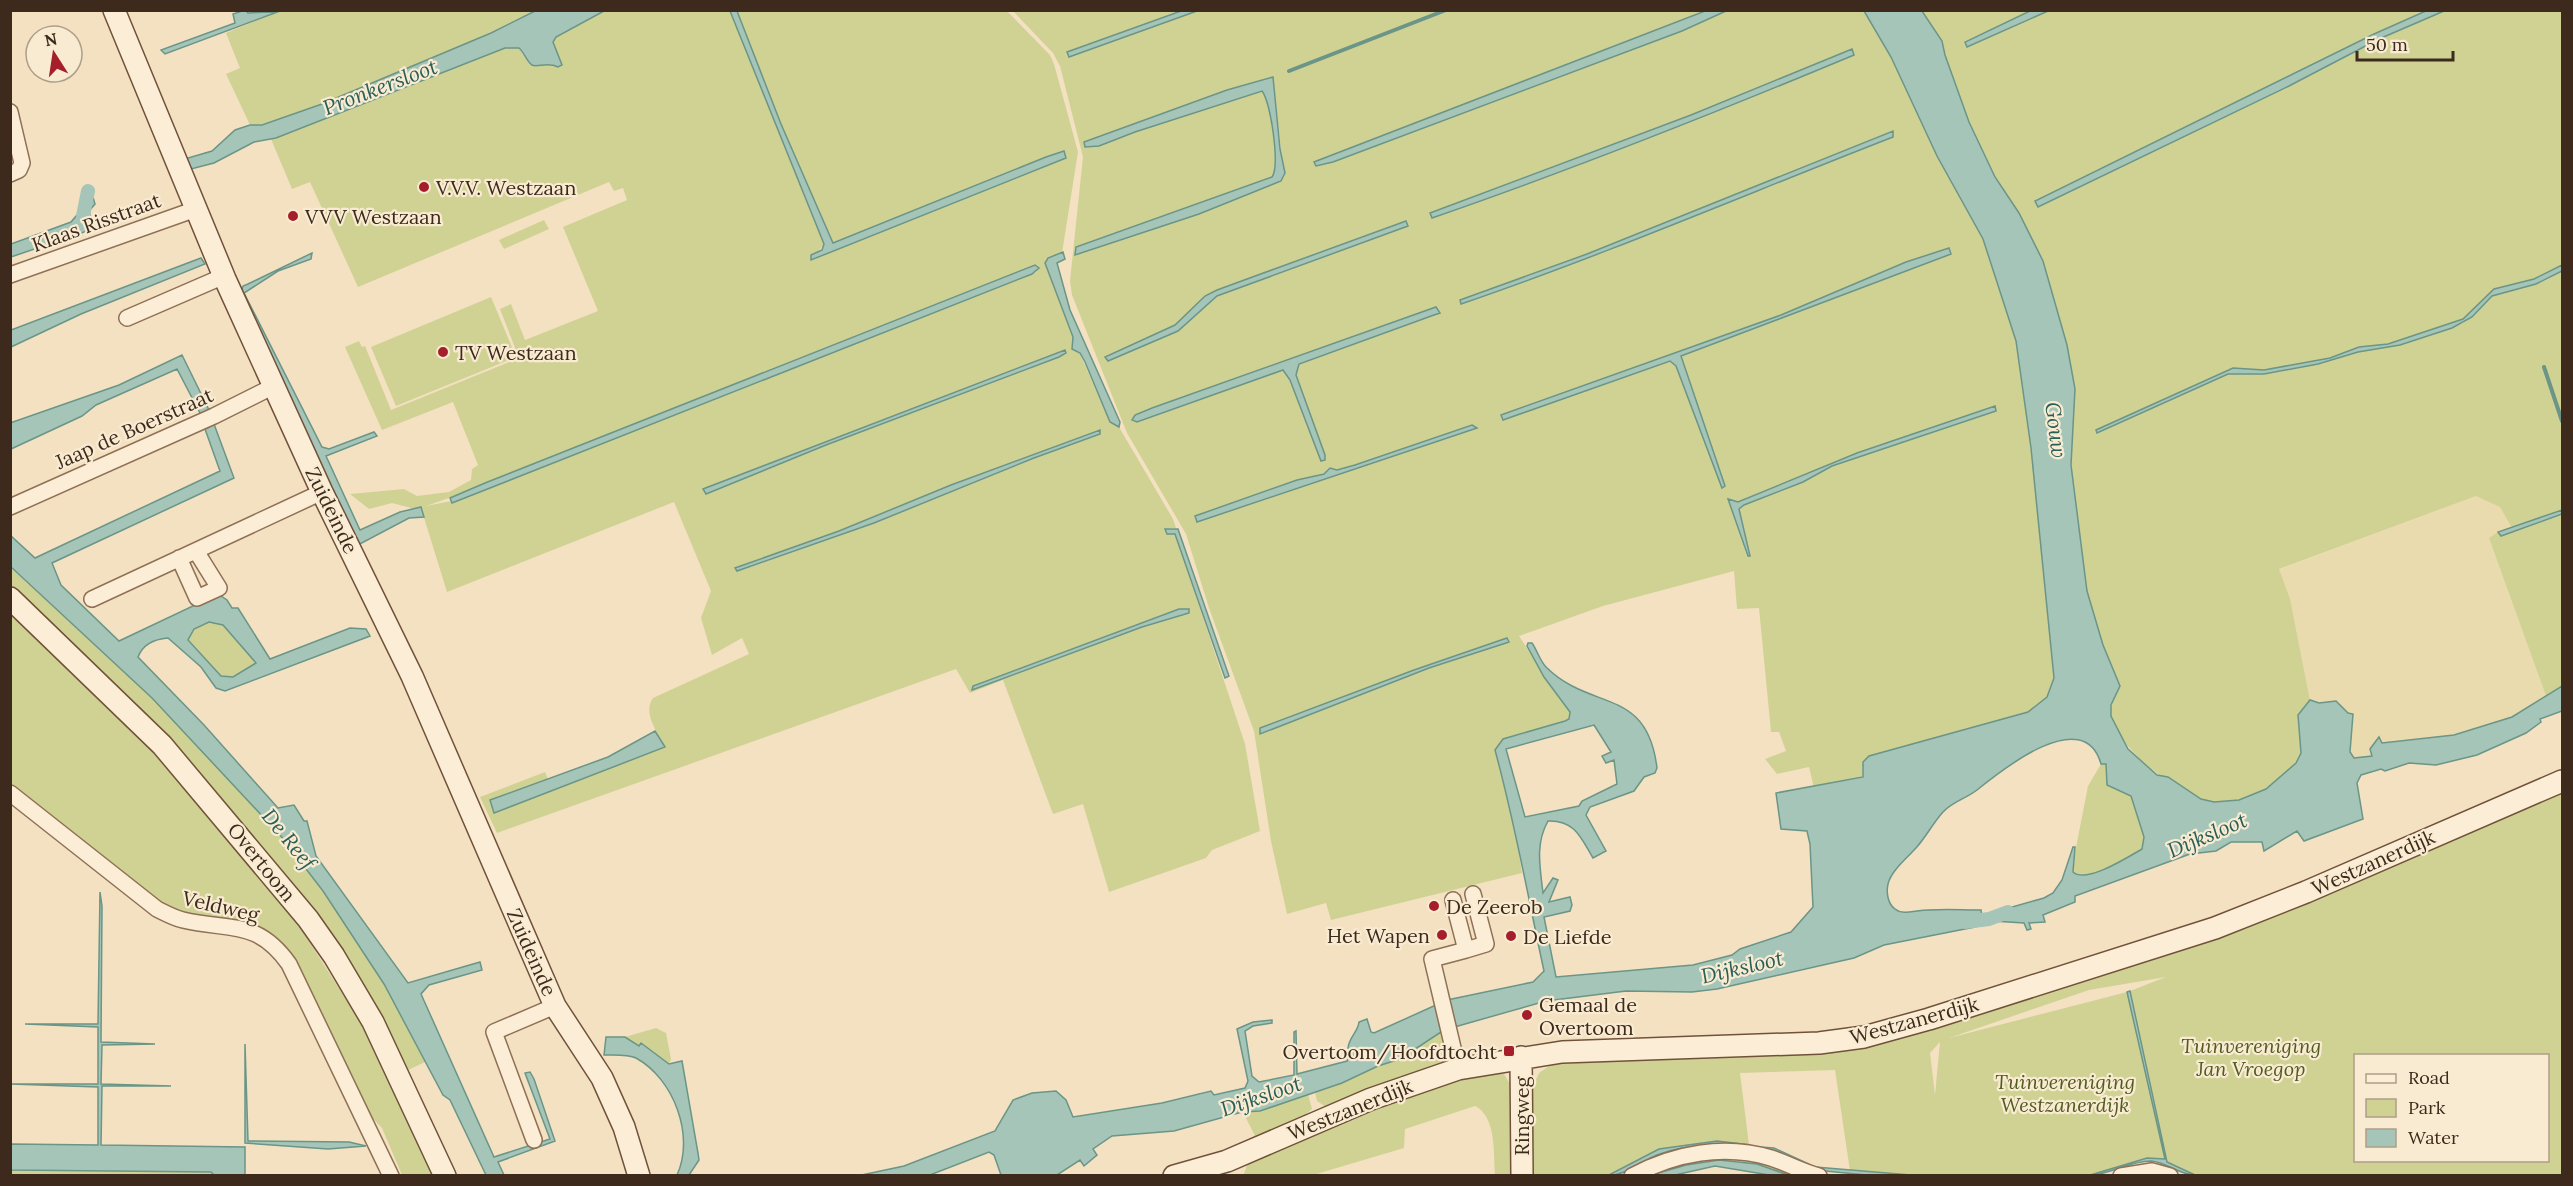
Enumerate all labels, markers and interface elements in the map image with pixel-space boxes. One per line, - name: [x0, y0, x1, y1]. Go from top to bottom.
- north arrow: [24, 24, 84, 84]
- scale bar: [2357, 24, 2453, 62]
- text: N: [43, 28, 59, 50]
- text: 50 m: [2366, 33, 2408, 56]
- water label: Pronkersloot: [319, 53, 441, 121]
- place label: V.V.V. Westzaan: [435, 175, 576, 200]
- marker: V.V.V. Westzaan: [417, 180, 431, 194]
- street label: Klaas Risstraat: [28, 187, 164, 257]
- place label: VVV Westzaan: [304, 204, 442, 229]
- marker: VVV Westzaan: [286, 209, 300, 223]
- place label: TV Westzaan: [455, 340, 577, 365]
- marker: TV Westzaan: [436, 345, 450, 359]
- street label: Jaap de Boerstraat: [50, 382, 217, 474]
- water label: Gouw: [2039, 401, 2073, 460]
- street label: Zuideinde: [300, 463, 364, 557]
- water label: De Reef: [256, 803, 323, 877]
- water label: Dijksloot: [2163, 806, 2251, 864]
- street label: Overtoom: [223, 817, 302, 907]
- street label: Westzanerdijk: [2307, 824, 2439, 900]
- street label: Veldweg: [179, 885, 263, 927]
- place label: De Zeerob: [1446, 894, 1543, 919]
- marker: De Zeerob: [1427, 899, 1441, 913]
- street label: Zuideinde: [502, 904, 562, 1000]
- place label: Het Wapen: [1327, 923, 1430, 948]
- place label: De Liefde: [1523, 924, 1612, 949]
- marker: Het Wapen: [1435, 928, 1449, 942]
- marker: De Liefde: [1504, 929, 1518, 943]
- water label: Dijksloot: [1698, 944, 1786, 990]
- street label: Westzanerdijk: [1847, 991, 1981, 1049]
- place label: Gemaal de Overtoom: [1539, 992, 1637, 1040]
- marker: Gemaal de Overtoom: [1520, 1008, 1534, 1022]
- park label: Tuinvereniging Jan Vroegop: [2181, 1033, 2321, 1081]
- place label: Overtoom/Hoofdtocht: [1282, 1039, 1497, 1065]
- marker: Overtoom/Hoofdtocht: [1502, 1044, 1516, 1058]
- legend: [2354, 1054, 2549, 1162]
- text: Road: [2408, 1066, 2450, 1089]
- water label: Dijksloot: [1217, 1069, 1305, 1122]
- park label: Tuinvereniging Westzanerdijk: [1995, 1069, 2135, 1117]
- street label: Westzanerdijk: [1284, 1072, 1416, 1145]
- street label: Ringweg: [1509, 1075, 1534, 1156]
- text: Park: [2408, 1096, 2446, 1119]
- text: Water: [2408, 1126, 2459, 1149]

